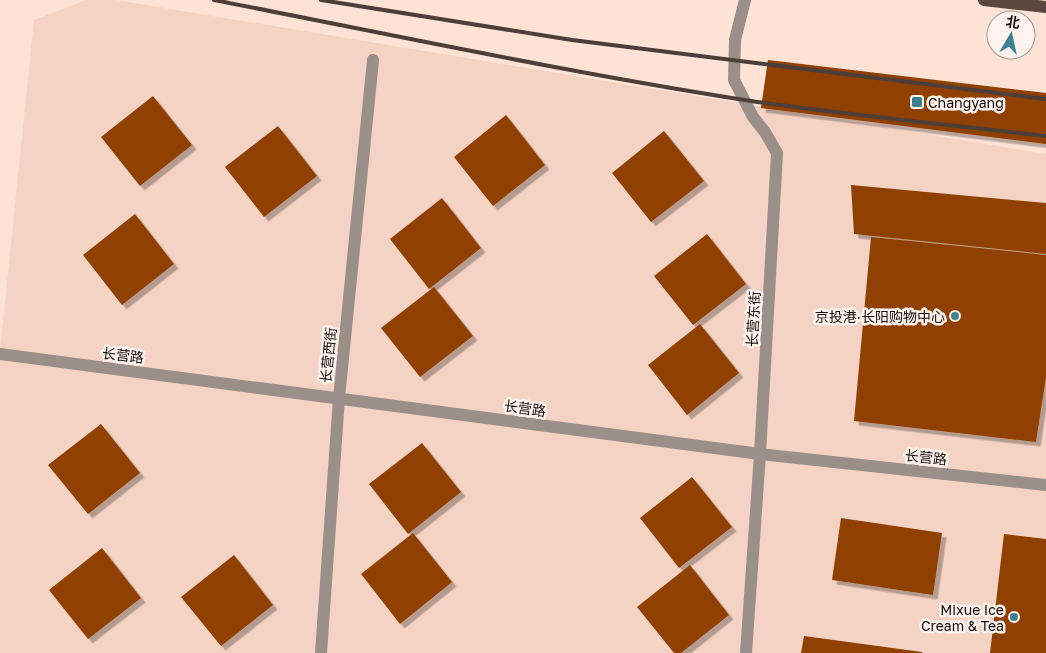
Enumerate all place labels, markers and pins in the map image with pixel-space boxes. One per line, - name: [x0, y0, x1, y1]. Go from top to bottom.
- place label: Changyang: [928, 94, 1004, 111]
- marker: Changyang: [910, 95, 924, 109]
- place label: 京投港·长阳购物中心: [815, 308, 945, 325]
- marker: 京投港·长阳购物中心: [949, 310, 961, 322]
- place label: Mixue Ice Cream & Tea: [921, 601, 1004, 634]
- marker: Mixue Ice Cream & Tea: [1008, 611, 1020, 623]

